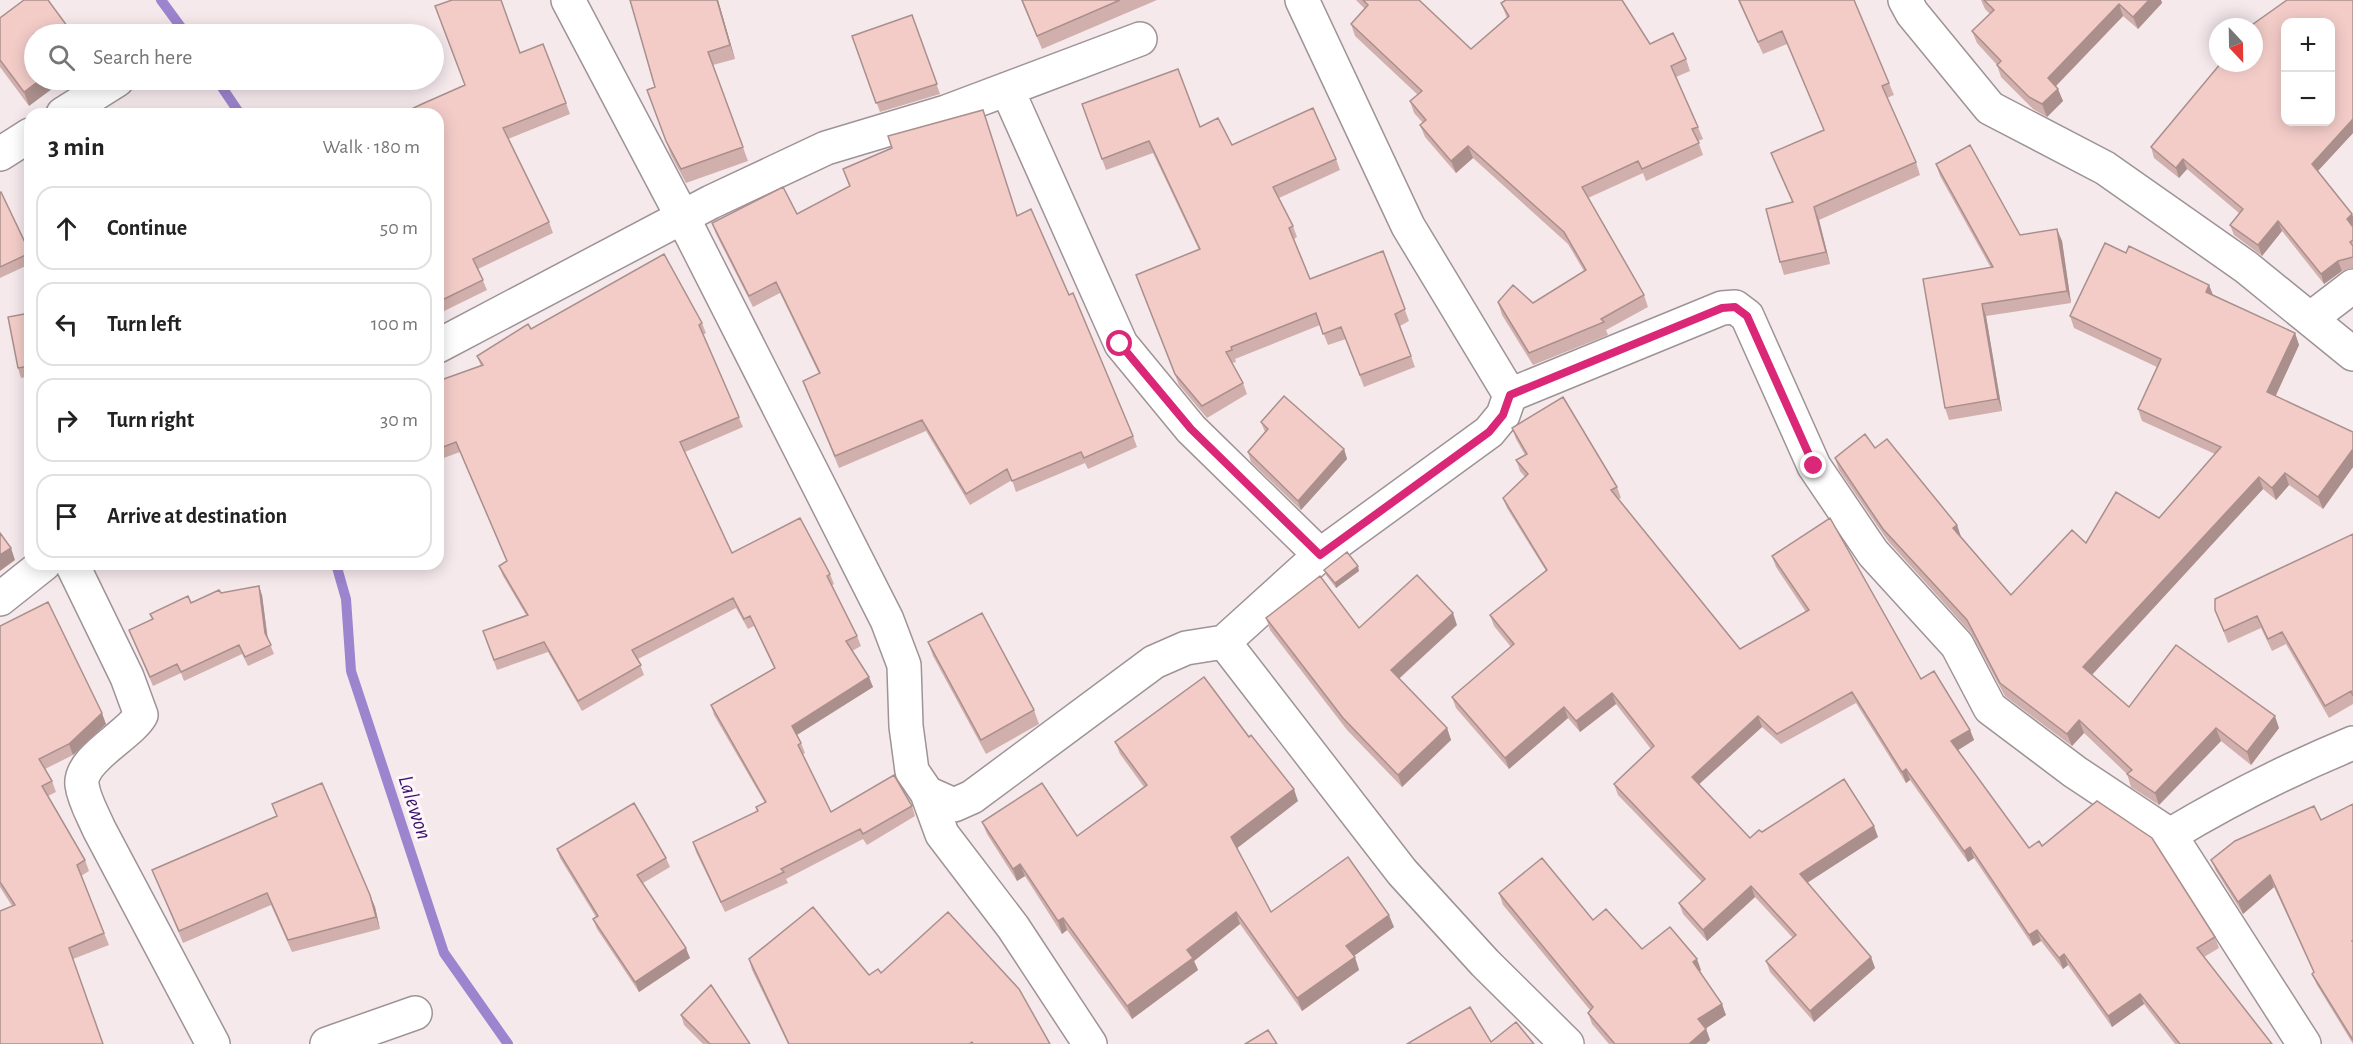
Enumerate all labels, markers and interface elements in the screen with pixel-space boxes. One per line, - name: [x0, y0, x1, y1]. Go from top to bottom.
- north arrow: [2209, 18, 2263, 72]
- map controls: [2281, 18, 2335, 126]
- button: +: [2281, 18, 2335, 72]
- search box: [24, 24, 444, 90]
- icon: search: [45, 41, 78, 74]
- text: Search here: [93, 46, 192, 68]
- button: −: [2281, 72, 2335, 126]
- text: 3 min: [48, 134, 105, 160]
- text: Walk · 180 m: [323, 137, 420, 157]
- icon: ahead: [50, 212, 83, 245]
- text: Continue: [107, 217, 187, 239]
- text: 50 m: [380, 218, 418, 238]
- icon: left: [50, 308, 83, 341]
- text: Turn left: [107, 313, 181, 335]
- text: 100 m: [371, 314, 418, 334]
- route start: [1106, 330, 1132, 356]
- icon: right: [50, 404, 83, 437]
- text: Turn right: [107, 409, 194, 431]
- text: 30 m: [380, 410, 418, 430]
- route end: [1800, 452, 1826, 478]
- icon: arrive: [50, 500, 83, 533]
- text: Arrive at destination: [107, 505, 287, 527]
- water label: Lalewon: [394, 773, 436, 842]

